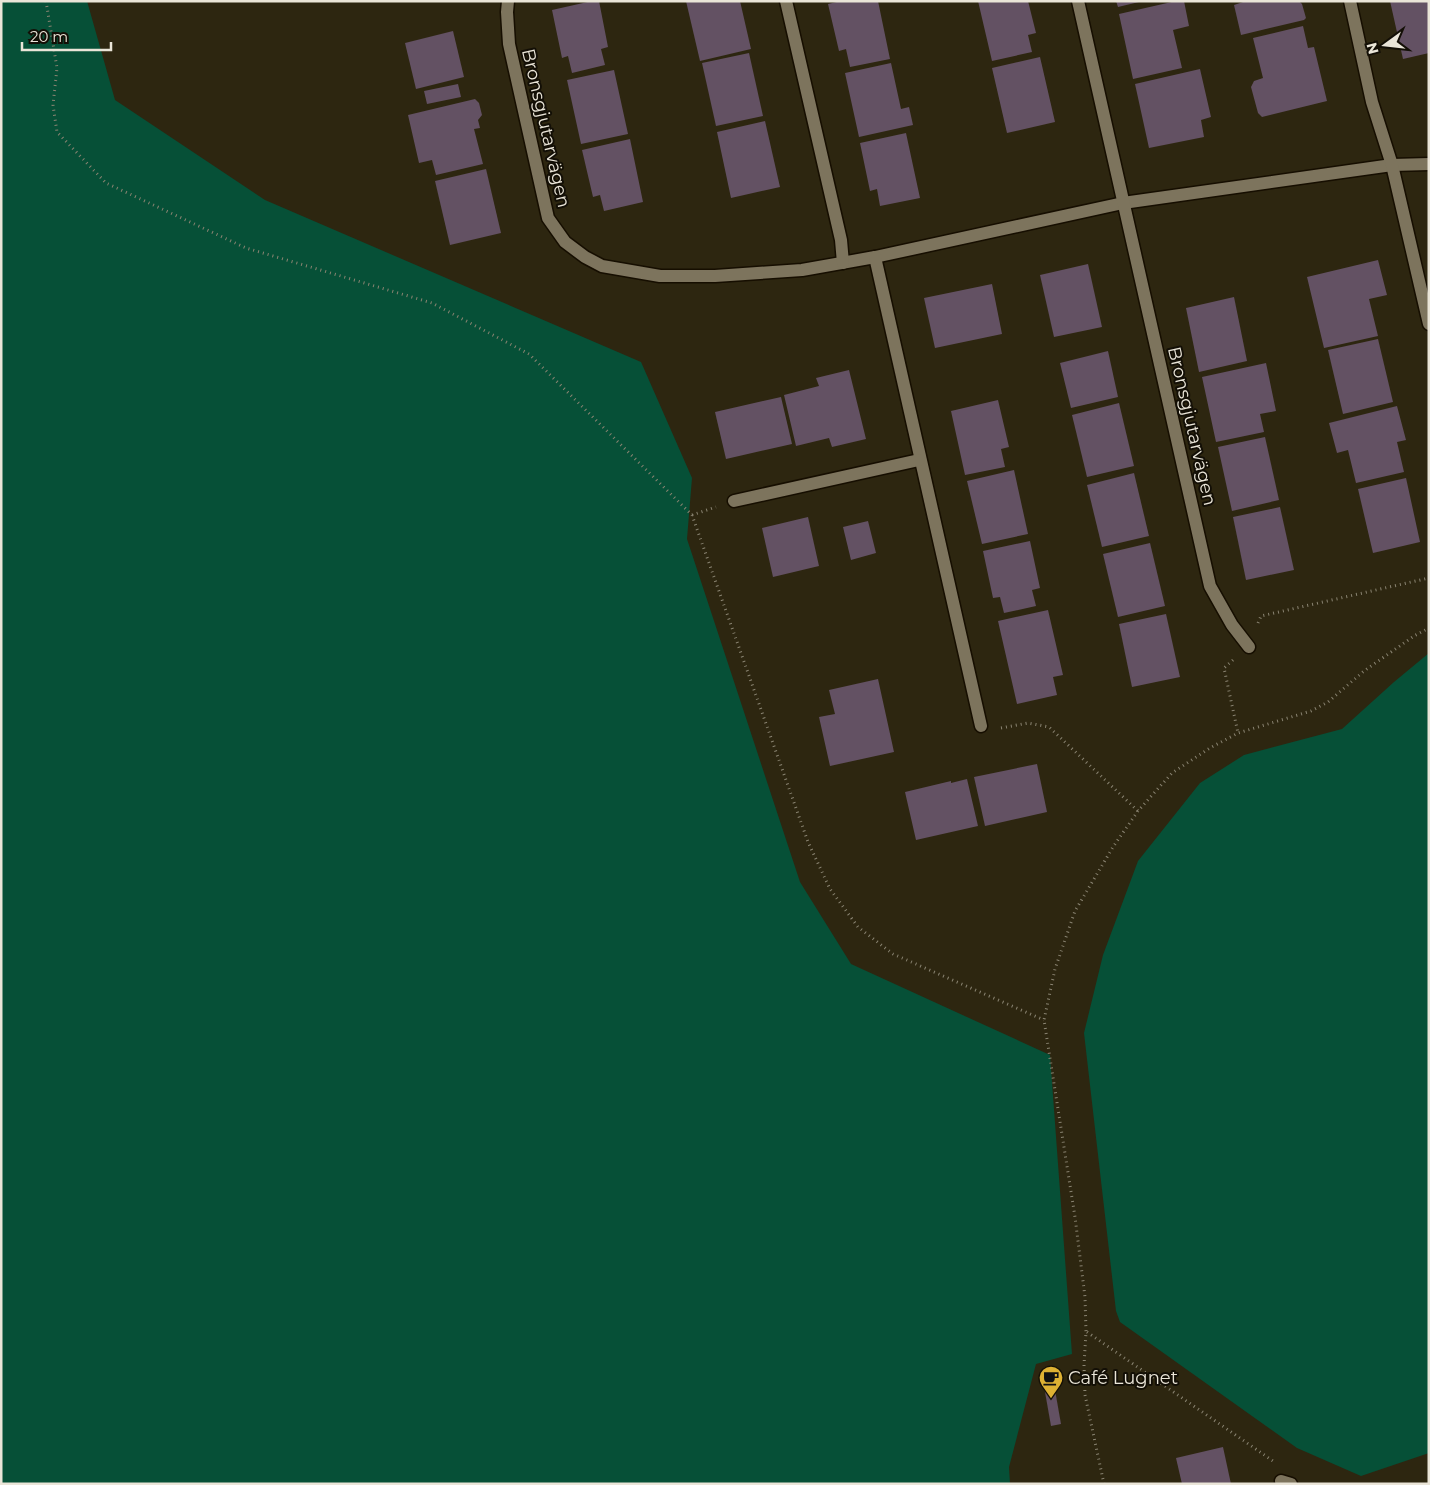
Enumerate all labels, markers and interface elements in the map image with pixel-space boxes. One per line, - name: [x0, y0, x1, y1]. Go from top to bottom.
- scale bar: [22, 20, 111, 52]
- north arrow: [1360, 20, 1410, 70]
- text: 20 m: [30, 27, 68, 46]
- text: N: [1362, 41, 1383, 56]
- street label: Bronsgjutarvägen: [517, 46, 575, 210]
- street label: Bronsgjutarvägen: [1163, 344, 1221, 508]
- cafe icon: Café Lugnet: [1038, 1365, 1064, 1399]
- place label: Café Lugnet: [1068, 1367, 1178, 1389]

